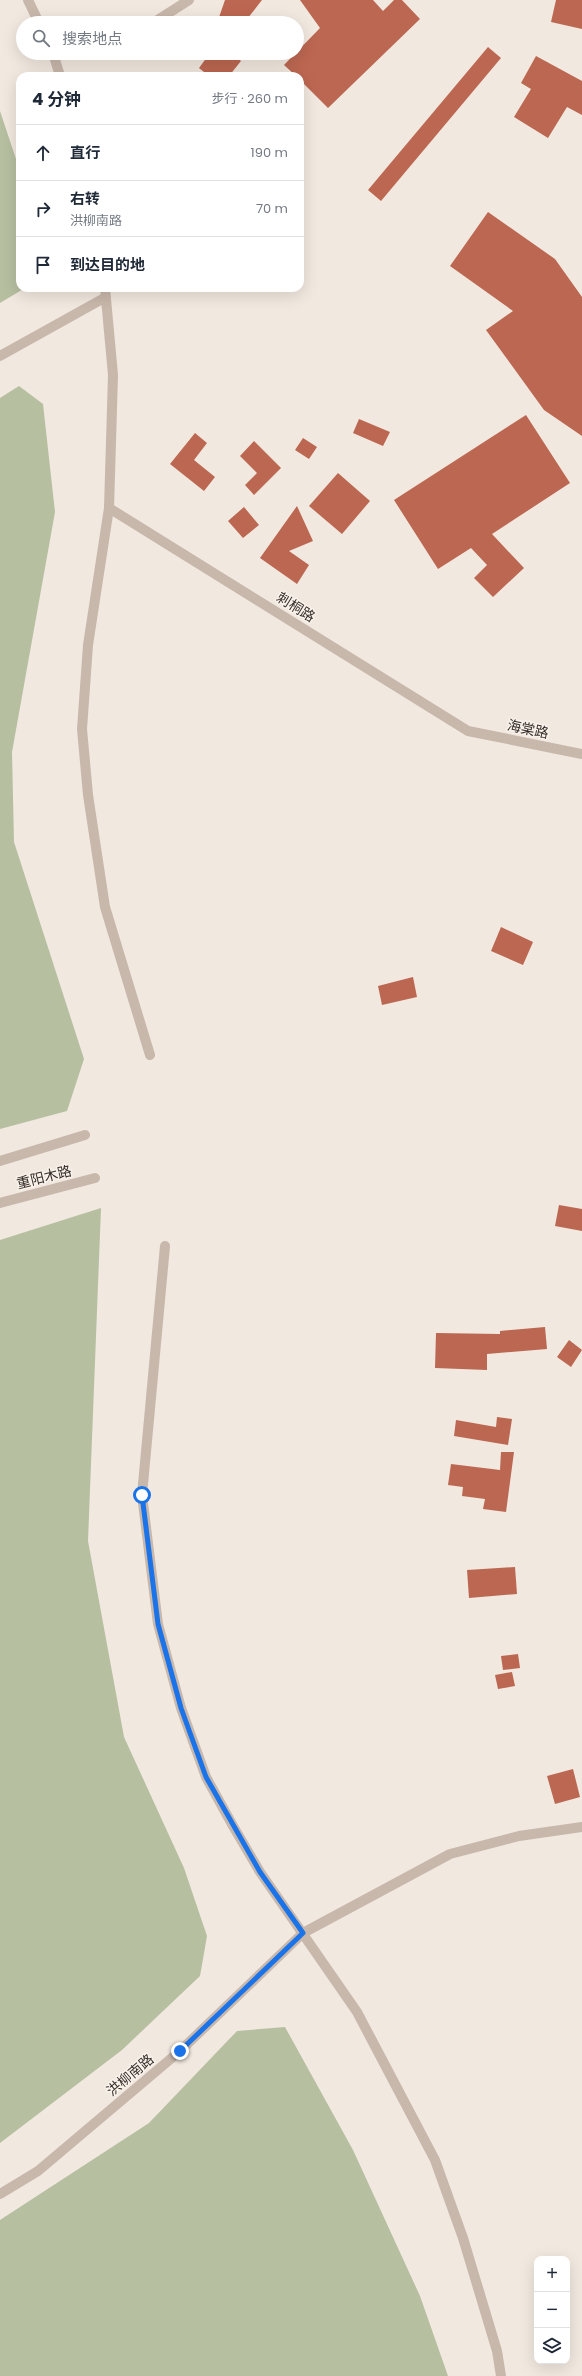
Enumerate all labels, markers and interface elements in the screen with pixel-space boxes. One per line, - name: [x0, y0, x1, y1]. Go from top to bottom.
- search box: [16, 16, 304, 60]
- icon: search: [30, 27, 52, 49]
- text: 搜索地点: [62, 28, 122, 49]
- text: 4 分钟: [32, 87, 81, 111]
- text: 步行 · 260 m: [212, 89, 288, 108]
- icon: ahead: [32, 142, 54, 164]
- text: 直行: [70, 142, 100, 163]
- text: 190 m: [251, 143, 288, 162]
- text: 右转: [70, 188, 100, 209]
- icon: right: [32, 198, 54, 220]
- text: 70 m: [256, 199, 288, 218]
- text: 洪柳南路: [70, 211, 122, 230]
- icon: arrive: [32, 254, 54, 276]
- text: 到达目的地: [70, 254, 145, 275]
- street label: 刺桐路: [273, 587, 319, 627]
- street label: 海棠路: [505, 715, 551, 743]
- street label: 重阳木路: [14, 1161, 74, 1193]
- route start: [133, 1486, 151, 1504]
- route end: [171, 2042, 189, 2060]
- street label: 洪柳南路: [102, 2049, 158, 2101]
- map controls: [534, 2256, 570, 2364]
- button: +: [534, 2256, 570, 2292]
- button: −: [534, 2292, 570, 2328]
- button: layers: [534, 2328, 570, 2364]

